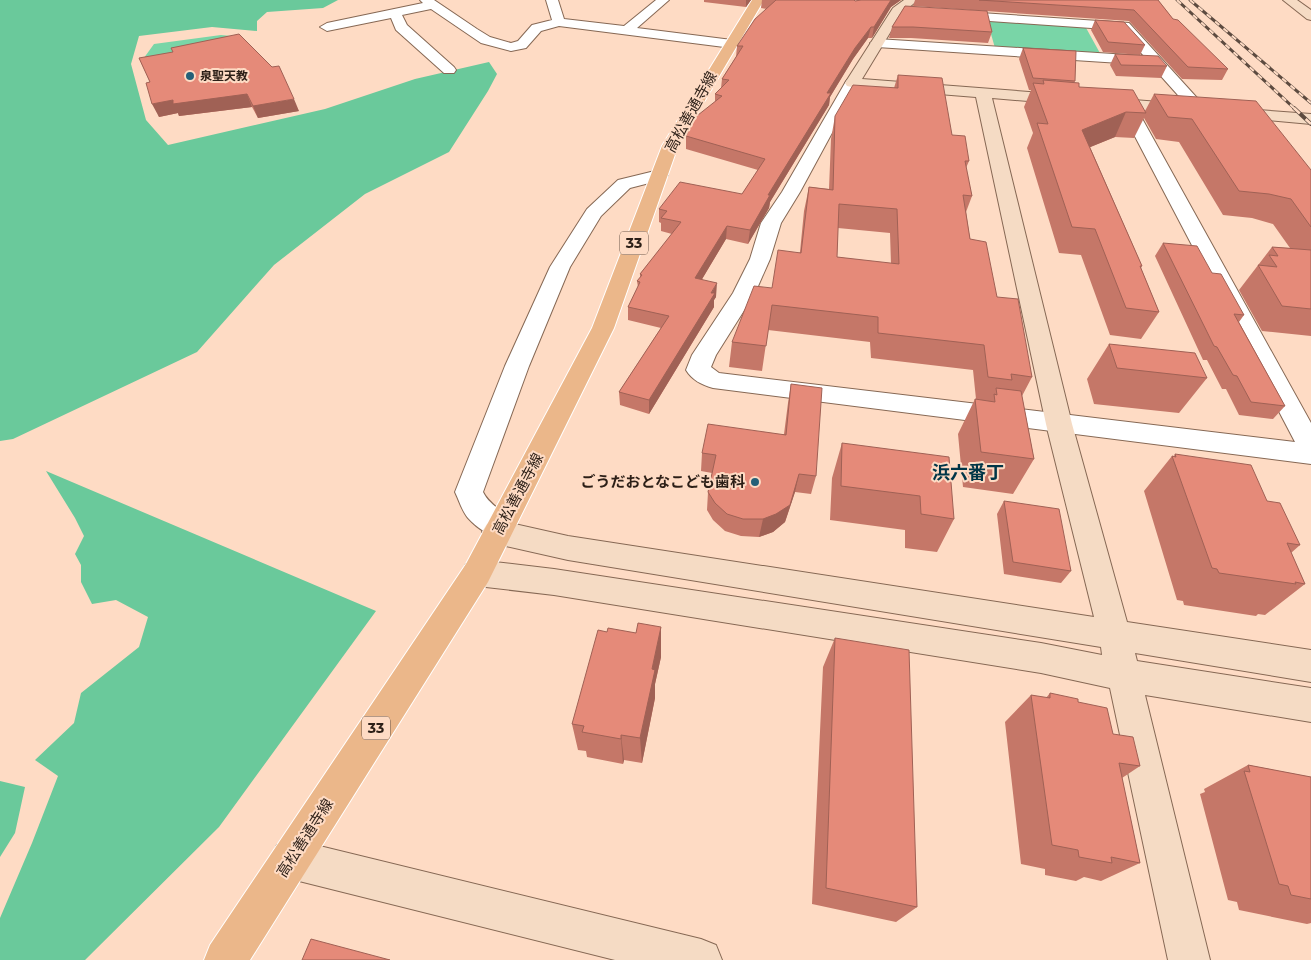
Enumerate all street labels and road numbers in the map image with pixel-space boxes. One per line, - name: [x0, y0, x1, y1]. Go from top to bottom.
- street label: 高松善通寺線: [660, 68, 721, 156]
- road number: 33: [620, 232, 648, 254]
- street label: 高松善通寺線: [488, 450, 547, 538]
- road number: 33: [362, 716, 390, 740]
- street label: 高松善通寺線: [272, 795, 337, 881]

